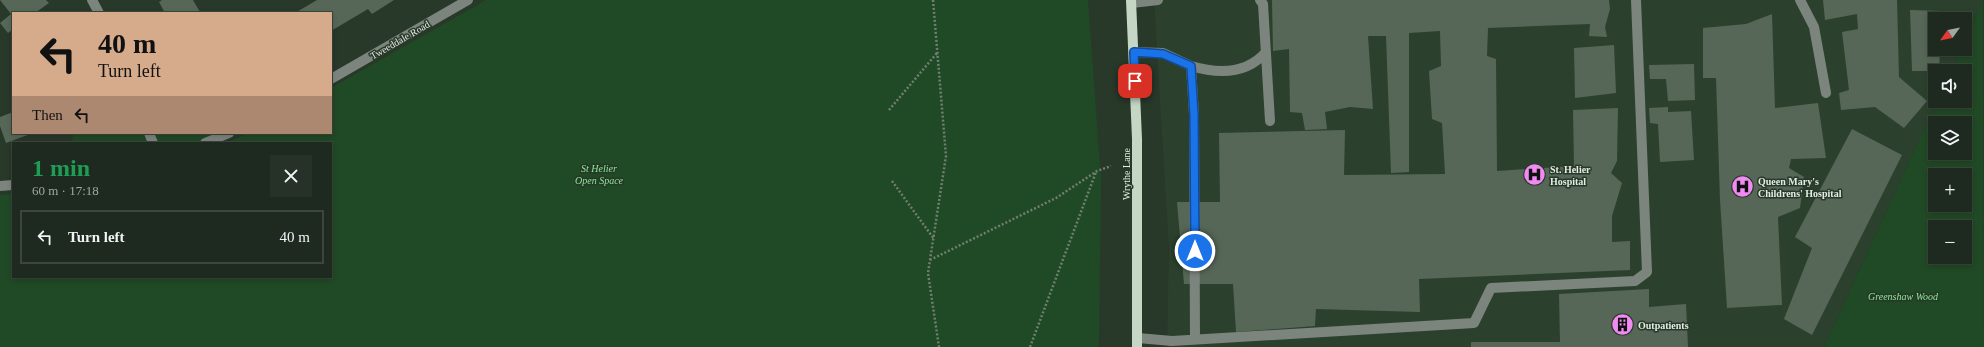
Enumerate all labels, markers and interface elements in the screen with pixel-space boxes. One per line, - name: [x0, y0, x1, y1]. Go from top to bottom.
- north arrow: [1928, 12, 1972, 56]
- map controls: [1928, 12, 1972, 264]
- street label: Tweeddale Road: [368, 19, 432, 61]
- icon: left: [32, 28, 84, 80]
- text: 40 m: [98, 28, 156, 59]
- text: Turn left: [98, 61, 161, 81]
- pin: [1118, 64, 1152, 98]
- button: sound: [1928, 64, 1972, 108]
- icon: arrive: [1124, 70, 1146, 92]
- icon: left: [71, 104, 93, 126]
- text: Then: [32, 107, 63, 123]
- button: layers: [1928, 116, 1972, 160]
- street label: Wrythe Lane: [1121, 147, 1132, 200]
- text: 1 min: [32, 155, 90, 181]
- button: close: [270, 155, 312, 197]
- hospital icon: St. Helier Hospital: [1521, 162, 1547, 188]
- park label: St Helier Open Space: [575, 163, 624, 186]
- place label: St. Helier Hospital: [1550, 164, 1591, 187]
- button: +: [1928, 168, 1972, 212]
- hospital icon: Queen Mary's Childrens' Hospital: [1729, 174, 1755, 200]
- place label: Queen Mary's Childrens' Hospital: [1758, 176, 1842, 199]
- text: 60 m · 17:18: [32, 183, 99, 198]
- button: −: [1928, 220, 1972, 264]
- icon: left: [34, 226, 56, 248]
- text: Turn left: [68, 229, 125, 245]
- text: 40 m: [280, 229, 310, 245]
- position arrow: [1174, 230, 1216, 272]
- park label: Greenshaw Wood: [1868, 291, 1939, 302]
- building icon: Outpatients: [1610, 312, 1636, 338]
- place label: Outpatients: [1638, 320, 1689, 331]

